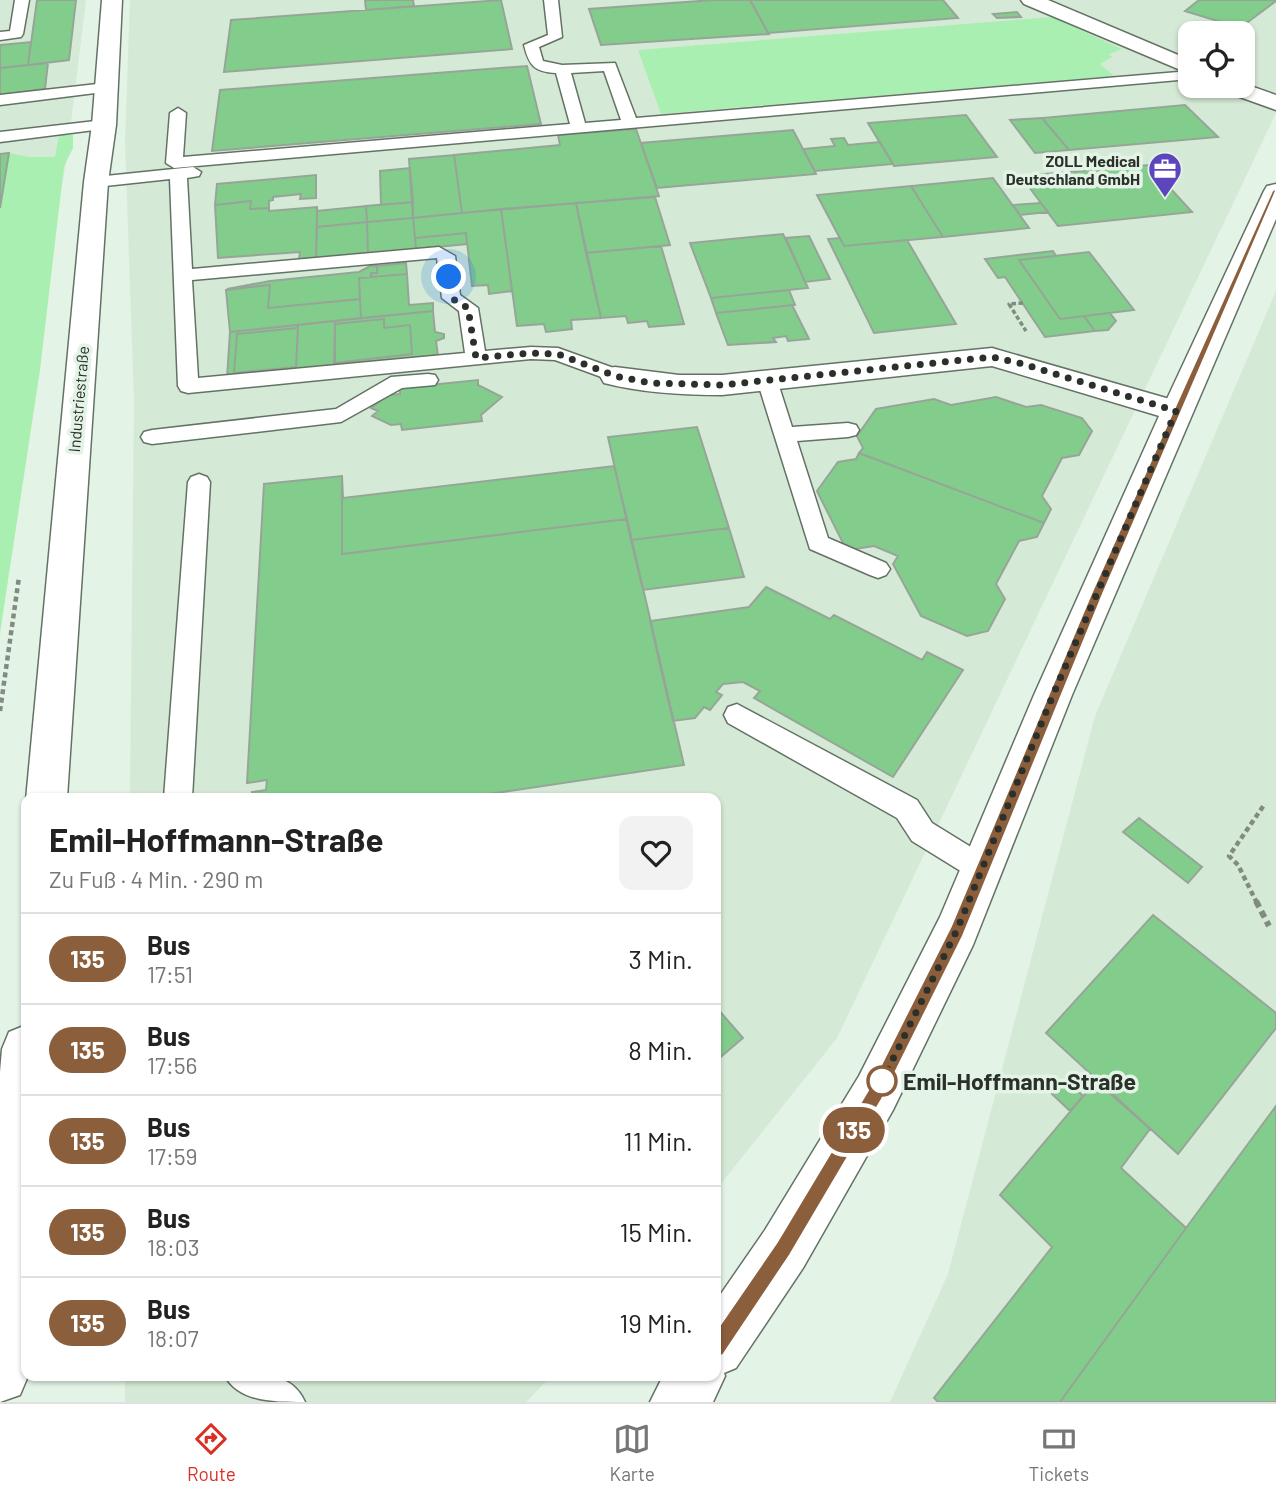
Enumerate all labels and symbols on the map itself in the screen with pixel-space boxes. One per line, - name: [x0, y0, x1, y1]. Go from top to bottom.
- office icon: ZOLL Medical Deutschland GmbH: [1146, 150, 1184, 199]
- place label: ZOLL Medical Deutschland GmbH: [1006, 151, 1140, 188]
- your location: [431, 259, 466, 294]
- street label: Industriestraße: [64, 345, 92, 453]
- marker: Emil-Hoffmann-Straße: [867, 1066, 897, 1096]
- place label: Emil-Hoffmann-Straße: [903, 1067, 1136, 1095]
- line badge: 135: [814, 1107, 894, 1153]

